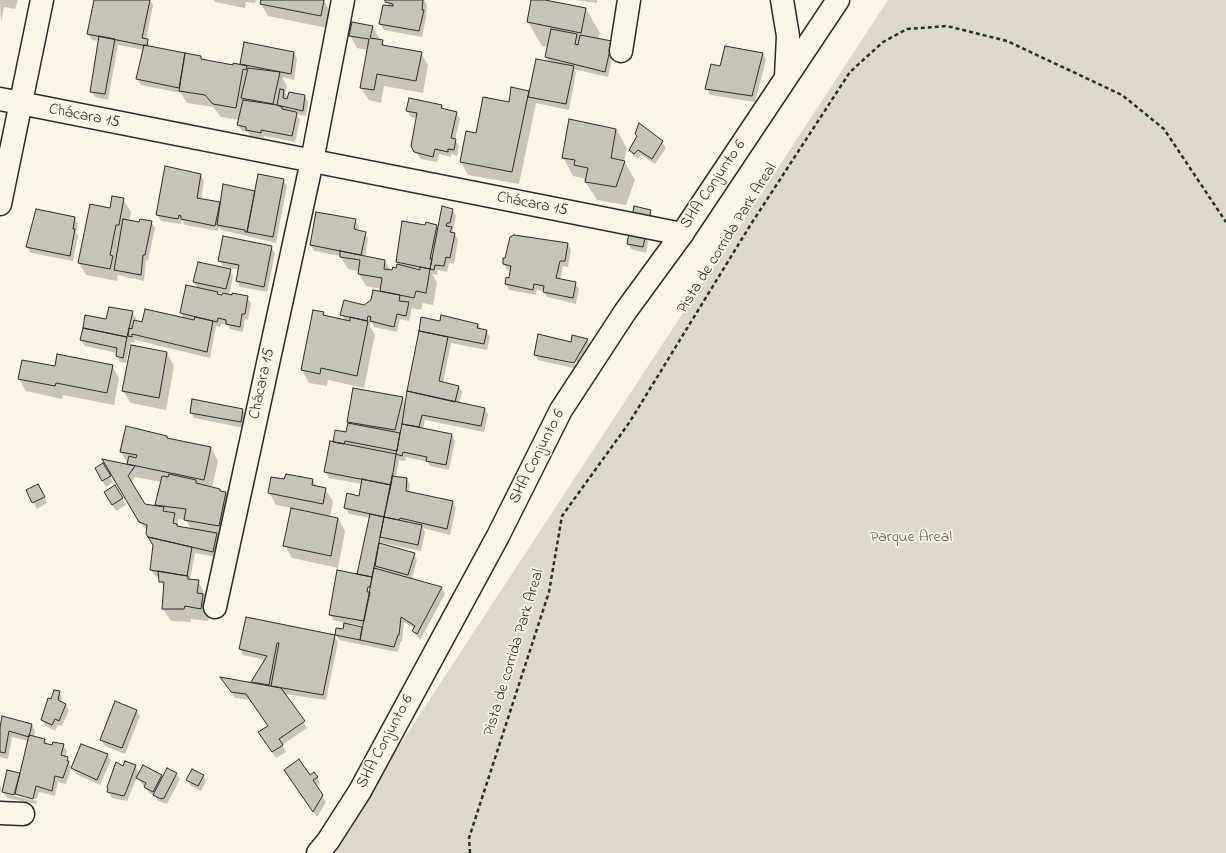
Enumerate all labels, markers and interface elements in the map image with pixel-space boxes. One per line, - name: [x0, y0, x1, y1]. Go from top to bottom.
- street label: Chácara 15: [47, 101, 121, 133]
- street label: SHA Conjunto 6: [677, 137, 751, 233]
- street label: Pista de corrida Park Areal: [674, 160, 782, 318]
- street label: Chácara 15: [495, 189, 569, 221]
- street label: Chácara 15: [246, 347, 280, 421]
- street label: SHA Conjunto 6: [506, 407, 570, 507]
- park label: Parque Areal: [870, 528, 952, 548]
- street label: Pista de corrida Park Areal: [480, 567, 550, 739]
- street label: SHA Conjunto 6: [353, 692, 419, 792]

